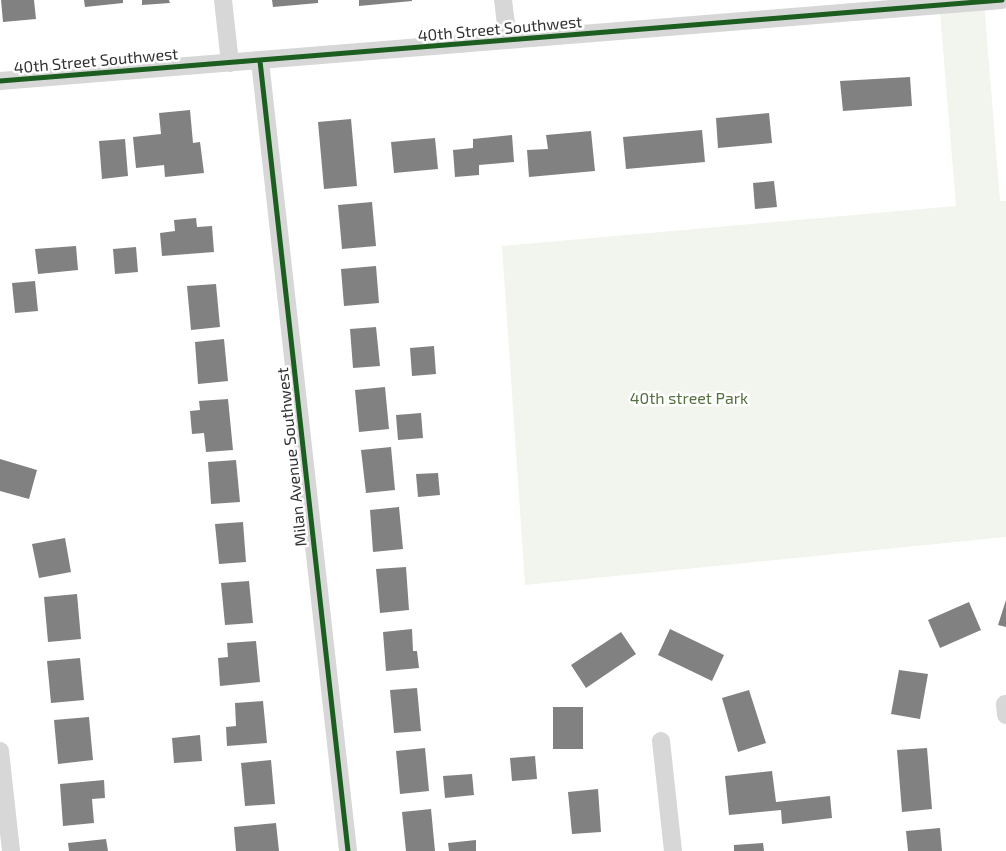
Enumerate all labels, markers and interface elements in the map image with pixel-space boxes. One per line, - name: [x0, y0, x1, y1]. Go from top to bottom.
- street label: 40th Street Southwest: [417, 12, 583, 46]
- street label: 40th Street Southwest: [13, 44, 179, 78]
- street label: Milan Avenue Southwest: [273, 366, 311, 548]
- park label: 40th street Park: [630, 389, 748, 409]

